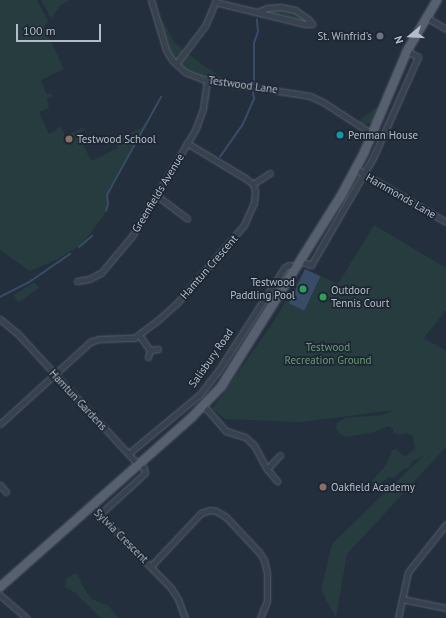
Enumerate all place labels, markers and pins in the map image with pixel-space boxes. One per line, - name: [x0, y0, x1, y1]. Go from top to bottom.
- place label: St. Winfrid's: [316, 29, 372, 43]
- marker: St. Winfrid's: [375, 31, 385, 41]
- place label: Penman House: [348, 128, 418, 142]
- marker: Penman House: [335, 130, 345, 140]
- place label: Testwood School: [77, 132, 156, 146]
- marker: Testwood School: [64, 134, 74, 144]
- place label: Testwood Paddling Pool: [230, 276, 295, 302]
- marker: Testwood Paddling Pool: [298, 284, 308, 294]
- place label: Outdoor Tennis Court: [331, 284, 389, 310]
- marker: Outdoor Tennis Court: [318, 292, 328, 302]
- place label: Oakfield Academy: [331, 480, 415, 494]
- marker: Oakfield Academy: [318, 482, 328, 492]

